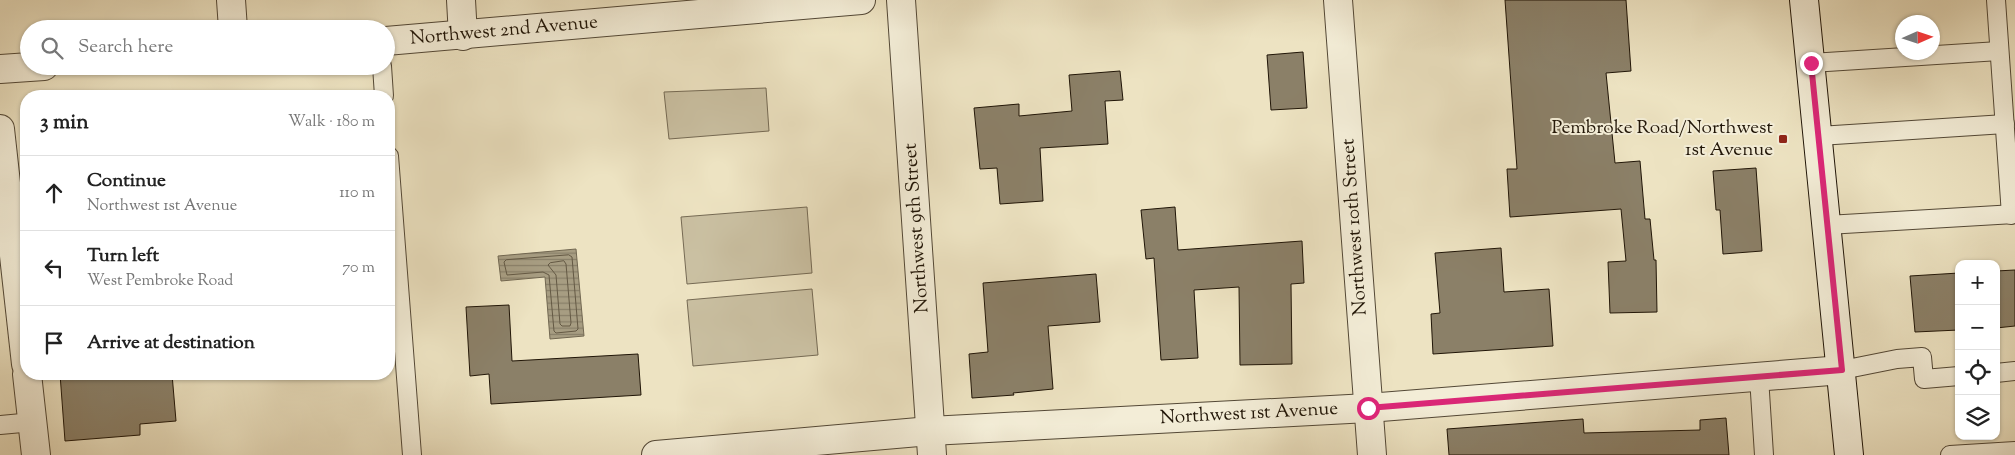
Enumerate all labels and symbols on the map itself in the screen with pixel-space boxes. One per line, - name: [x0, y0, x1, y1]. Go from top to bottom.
- street label: Northwest 2nd Avenue: [409, 9, 599, 53]
- north arrow: [1895, 15, 1940, 60]
- route end: [1800, 52, 1823, 75]
- place label: Pembroke Road/Northwest 1st Avenue: [1552, 115, 1773, 164]
- marker: Pembroke Road/Northwest 1st Avenue: [1777, 133, 1789, 145]
- street label: Northwest 10th Street: [1335, 137, 1375, 316]
- street label: Northwest 9th Street: [898, 142, 936, 314]
- street label: Northwest 1st Avenue: [1159, 396, 1339, 432]
- route start: [1357, 397, 1380, 420]

